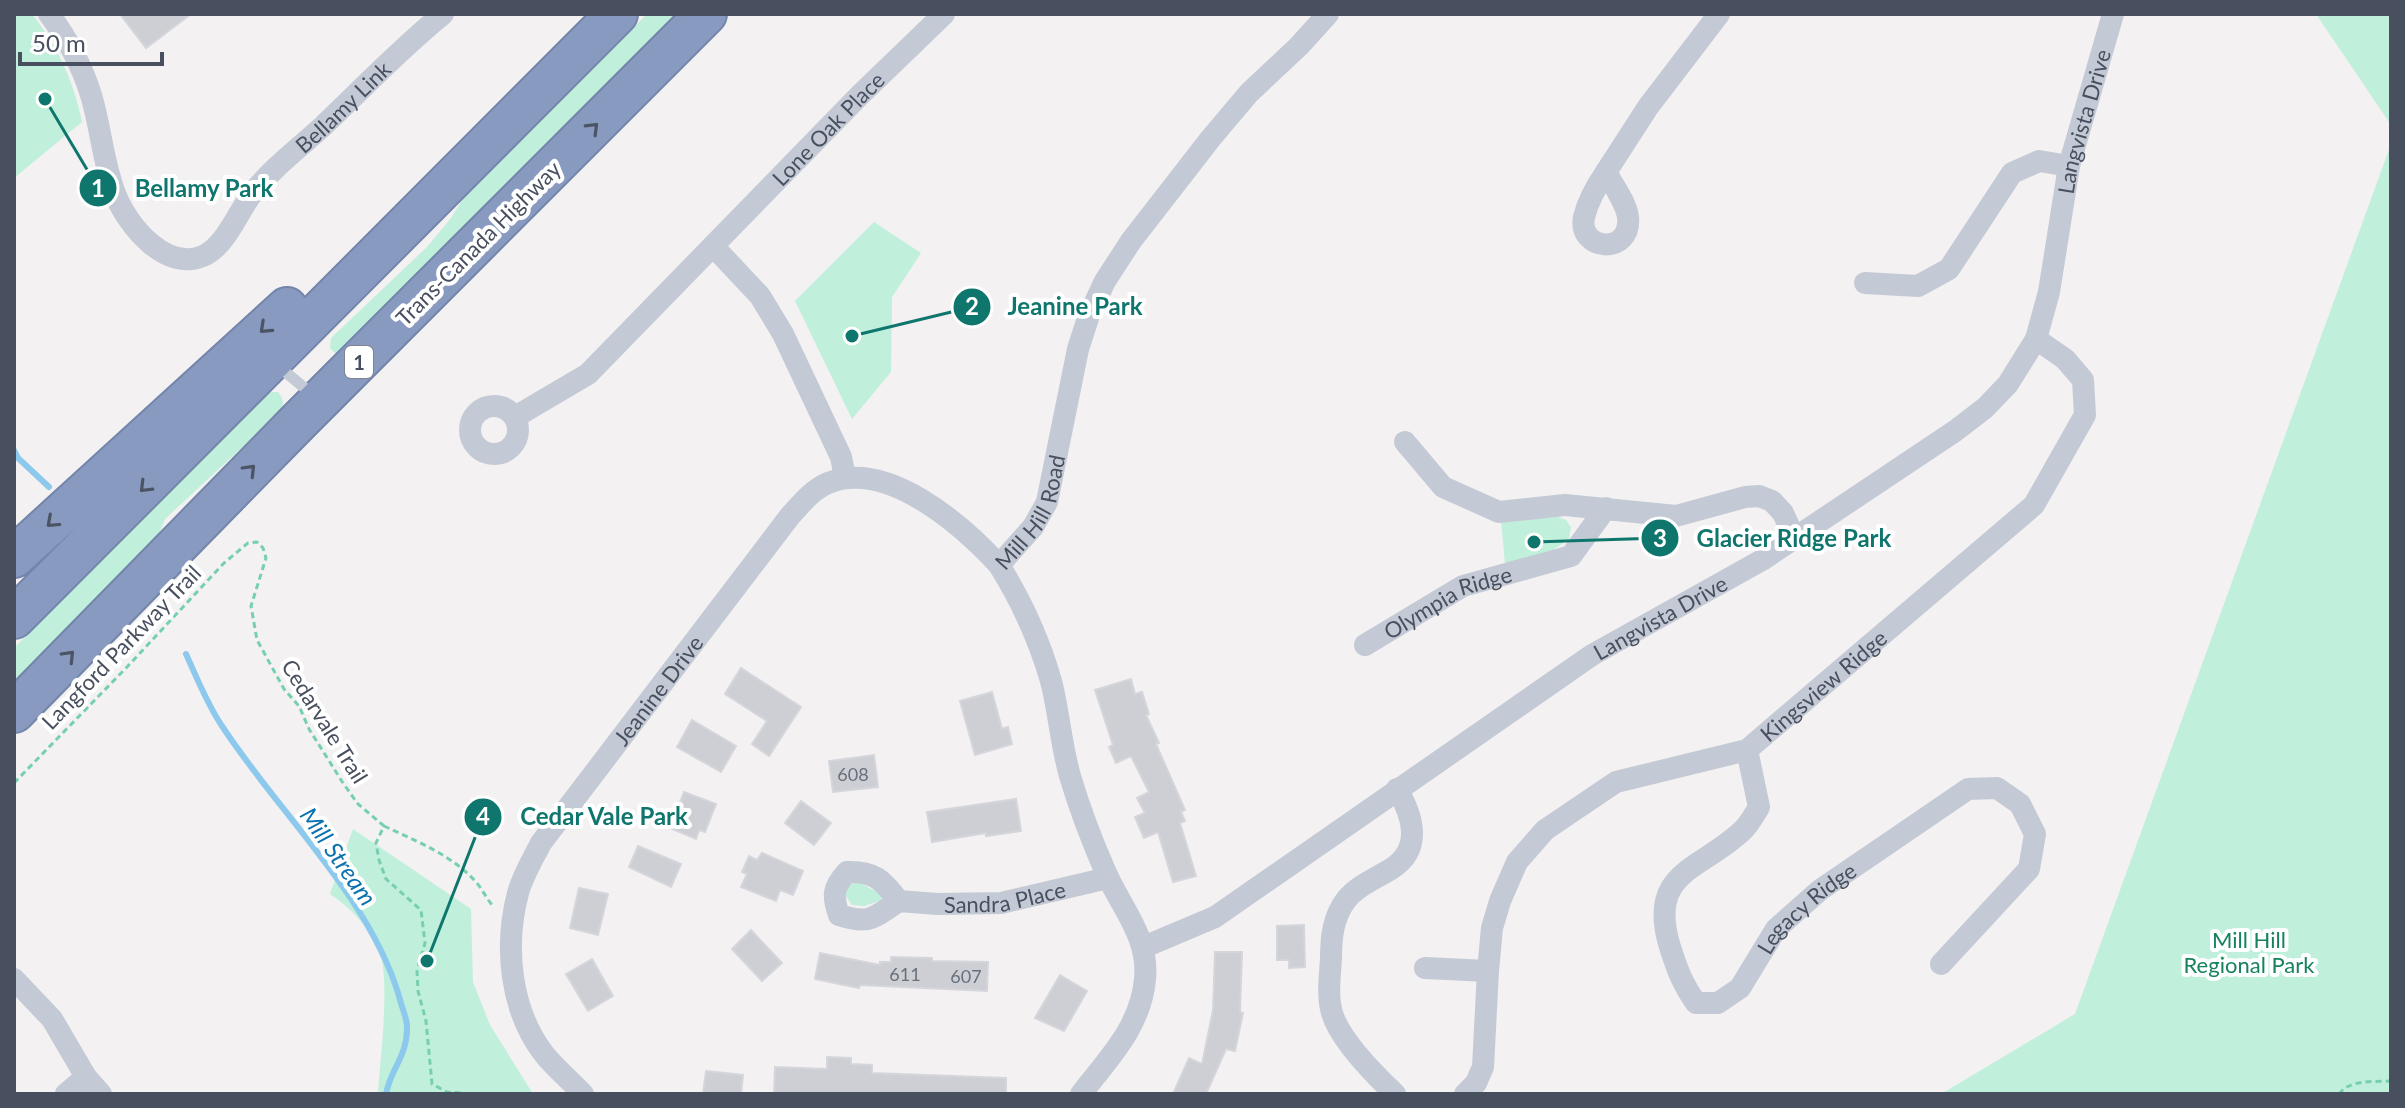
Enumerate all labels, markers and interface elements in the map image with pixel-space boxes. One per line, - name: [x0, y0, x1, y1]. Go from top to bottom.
- scale bar: [20, 16, 162, 66]
- text: 50 m: [32, 28, 86, 57]
- street label: Langvista Drive: [2051, 46, 2116, 196]
- street label: Bellamy Link: [289, 54, 396, 158]
- street label: Lone Oak Place: [766, 66, 890, 191]
- one-way arrow: [583, 123, 598, 137]
- street label: Trans-Canada Highway: [390, 155, 566, 331]
- callout: Bellamy Park: [78, 164, 289, 212]
- text: 1: [91, 173, 105, 202]
- text: Bellamy Park: [135, 173, 273, 202]
- callout: Jeanine Park: [952, 283, 1159, 331]
- text: 2: [965, 291, 979, 320]
- text: Jeanine Park: [1007, 291, 1143, 320]
- one-way arrow: [260, 319, 274, 334]
- road number: 1: [345, 346, 373, 378]
- street label: Mill Hill Road: [988, 452, 1070, 575]
- one-way arrow: [241, 465, 256, 479]
- one-way arrow: [140, 478, 154, 492]
- one-way arrow: [47, 513, 62, 527]
- callout: Glacier Ridge Park: [1640, 514, 1908, 562]
- text: 3: [1653, 523, 1667, 552]
- text: Glacier Ridge Park: [1697, 523, 1892, 552]
- street label: Langford Parkway Trail: [36, 559, 206, 735]
- street label: Olympia Ridge: [1378, 560, 1515, 644]
- street label: Langvista Drive: [1588, 569, 1732, 665]
- street label: Kingsview Ridge: [1754, 624, 1892, 747]
- street label: Jeanine Drive: [607, 630, 708, 750]
- one-way arrow: [59, 651, 74, 665]
- street label: Cedarvale Trail: [276, 654, 374, 788]
- house number: 608: [837, 763, 869, 785]
- callout: Cedar Vale Park: [463, 793, 704, 841]
- water label: Mill Stream: [295, 801, 383, 911]
- text: 4: [476, 801, 490, 830]
- text: Cedar Vale Park: [520, 801, 688, 830]
- street label: Legacy Ridge: [1751, 856, 1861, 959]
- street label: Sandra Place: [944, 875, 1068, 917]
- park label: Mill Hill Regional Park: [2184, 926, 2315, 978]
- house number: 611: [889, 963, 921, 985]
- house number: 607: [950, 965, 982, 987]

